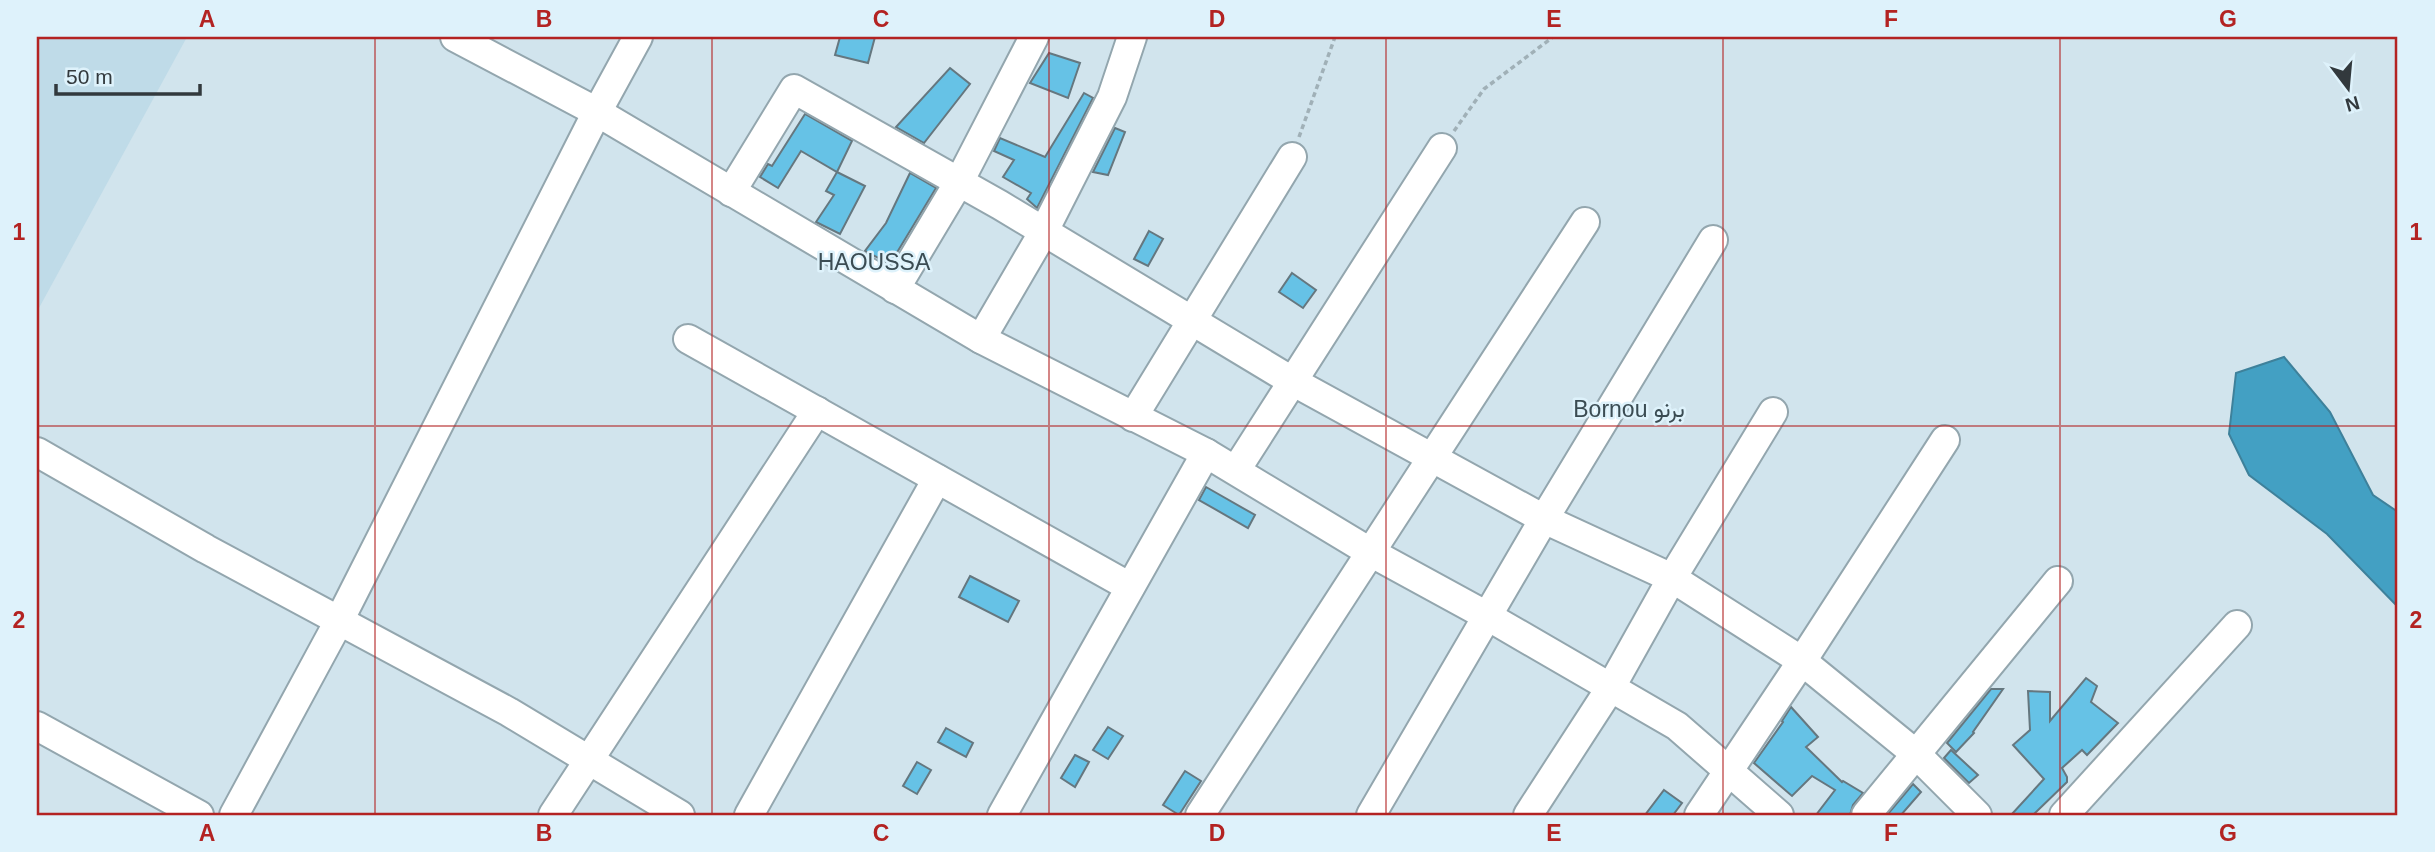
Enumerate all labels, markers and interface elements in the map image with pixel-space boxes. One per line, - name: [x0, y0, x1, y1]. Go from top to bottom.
- text: A: [199, 6, 215, 32]
- text: B: [536, 6, 552, 32]
- text: C: [873, 6, 889, 32]
- text: D: [1209, 6, 1225, 32]
- text: E: [1546, 6, 1562, 32]
- text: F: [1884, 6, 1898, 32]
- text: G: [2219, 6, 2237, 32]
- scale bar: [56, 52, 200, 96]
- north arrow: [2312, 52, 2382, 122]
- text: 50 m: [66, 65, 113, 88]
- text: N: [2343, 92, 2362, 116]
- text: 1: [13, 219, 26, 245]
- text: 1: [2410, 219, 2423, 245]
- district label: HAOUSSA: [818, 249, 931, 275]
- district label: Bornou برنو: [1573, 396, 1685, 424]
- text: 2: [13, 607, 25, 633]
- text: 2: [2410, 607, 2422, 633]
- text: A: [199, 820, 215, 846]
- text: B: [536, 820, 552, 846]
- text: C: [873, 820, 889, 846]
- text: D: [1209, 820, 1225, 846]
- text: E: [1546, 820, 1562, 846]
- text: F: [1884, 820, 1898, 846]
- text: G: [2219, 820, 2237, 846]

